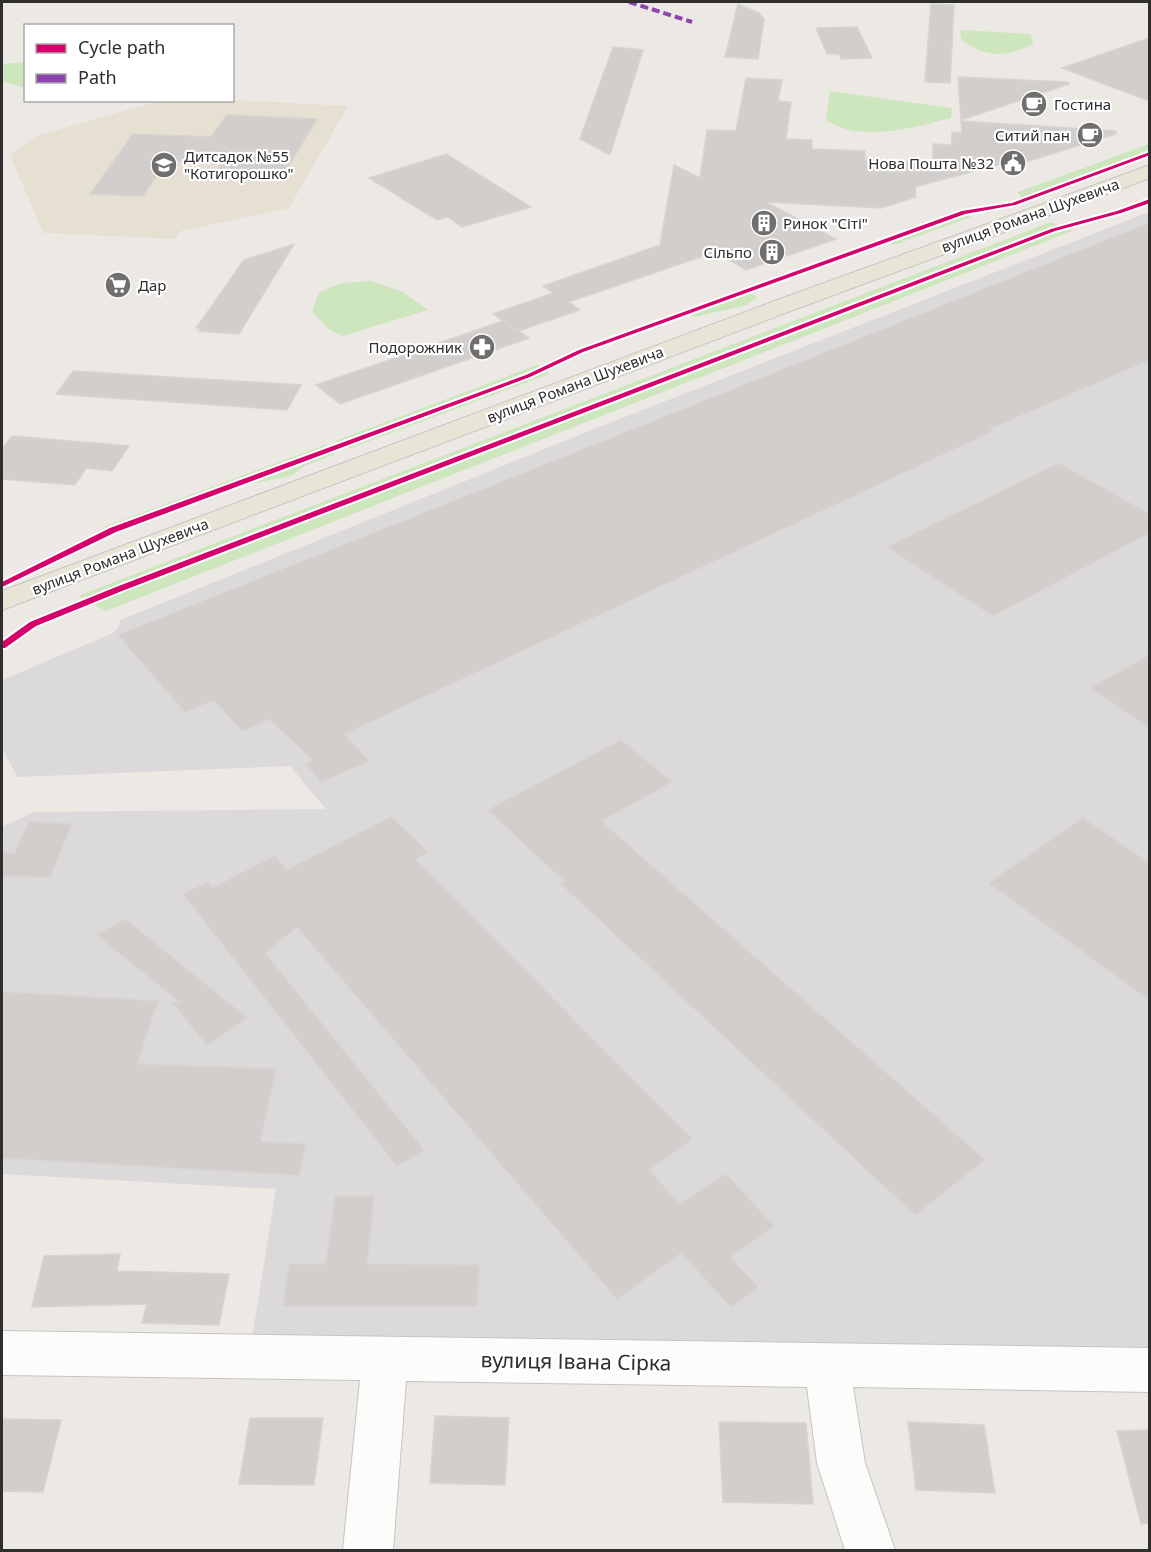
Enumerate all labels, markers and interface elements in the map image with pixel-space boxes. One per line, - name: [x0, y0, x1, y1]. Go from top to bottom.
- legend: [24, 24, 234, 102]
- text: Cycle path: [78, 35, 165, 59]
- text: Path: [78, 65, 117, 89]
- cafe icon: Гостина: [1019, 89, 1049, 119]
- place label: Гостина: [1054, 94, 1111, 114]
- cafe icon: Ситий пан: [1075, 120, 1105, 150]
- place label: Ситий пан: [995, 125, 1070, 145]
- place label: Дитсадок №55 "Котигорошко": [184, 146, 294, 183]
- public building icon: Нова Пошта №32: [998, 148, 1028, 178]
- school or university icon: Дитсадок №55 "Котигорошко": [149, 150, 179, 180]
- place label: Нова Пошта №32: [868, 153, 994, 173]
- street label: вулиця Романа Шухевича: [938, 173, 1122, 257]
- building icon: Ринок "Сіті": [749, 208, 779, 238]
- place label: Ринок "Сіті": [783, 213, 868, 233]
- building icon: Сільпо: [757, 237, 787, 267]
- place label: Сільпо: [704, 242, 752, 262]
- supermarket icon: Дар: [103, 270, 133, 300]
- place label: Дар: [138, 275, 166, 295]
- pharmacy icon: Подорожник: [467, 332, 497, 362]
- place label: Подорожник: [369, 337, 462, 357]
- street label: вулиця Романа Шухевича: [484, 341, 666, 427]
- street label: вулиця Романа Шухевича: [29, 513, 211, 599]
- street label: вулиця Івана Сірка: [480, 1345, 672, 1377]

